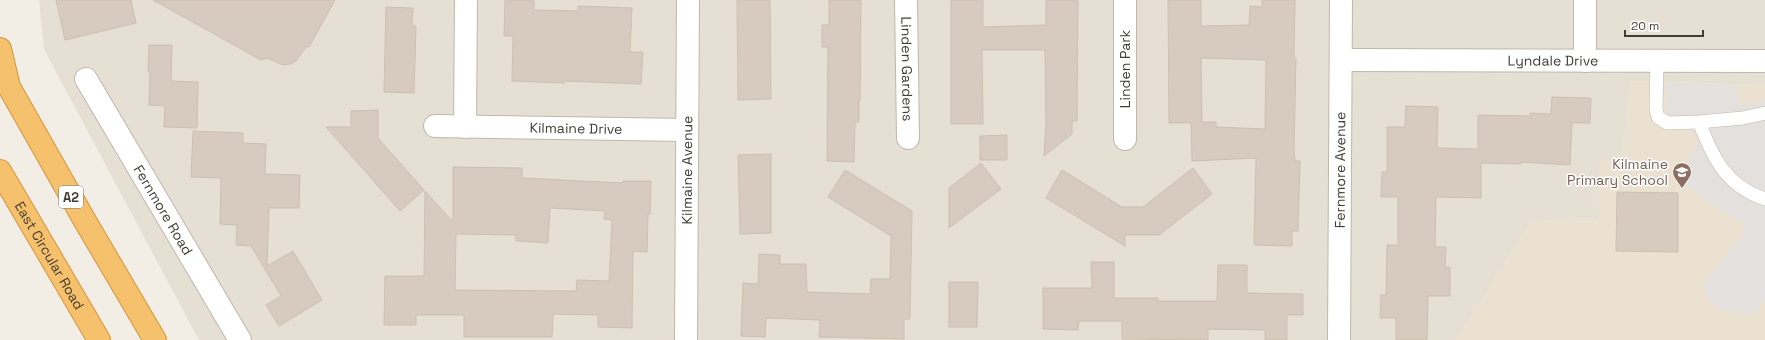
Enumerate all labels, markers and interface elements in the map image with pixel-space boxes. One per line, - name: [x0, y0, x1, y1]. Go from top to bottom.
- scale bar: [1625, 12, 1703, 38]
- street label: Linden Gardens: [897, 16, 917, 122]
- text: 20 m: [1631, 18, 1659, 34]
- street label: Linden Park: [1116, 29, 1134, 108]
- street label: Lyndale Drive: [1508, 51, 1598, 70]
- street label: Fernmore Avenue: [1331, 112, 1349, 228]
- street label: Kilmaine Avenue: [678, 116, 696, 224]
- street label: Kilmaine Drive: [529, 119, 623, 138]
- place label: Kilmaine Primary School: [1567, 155, 1668, 189]
- school or university icon: Kilmaine Primary School: [1671, 161, 1693, 189]
- street label: Fernmore Road: [130, 162, 197, 258]
- road number: A2: [59, 186, 83, 208]
- street label: East Circular Road: [11, 198, 88, 313]

